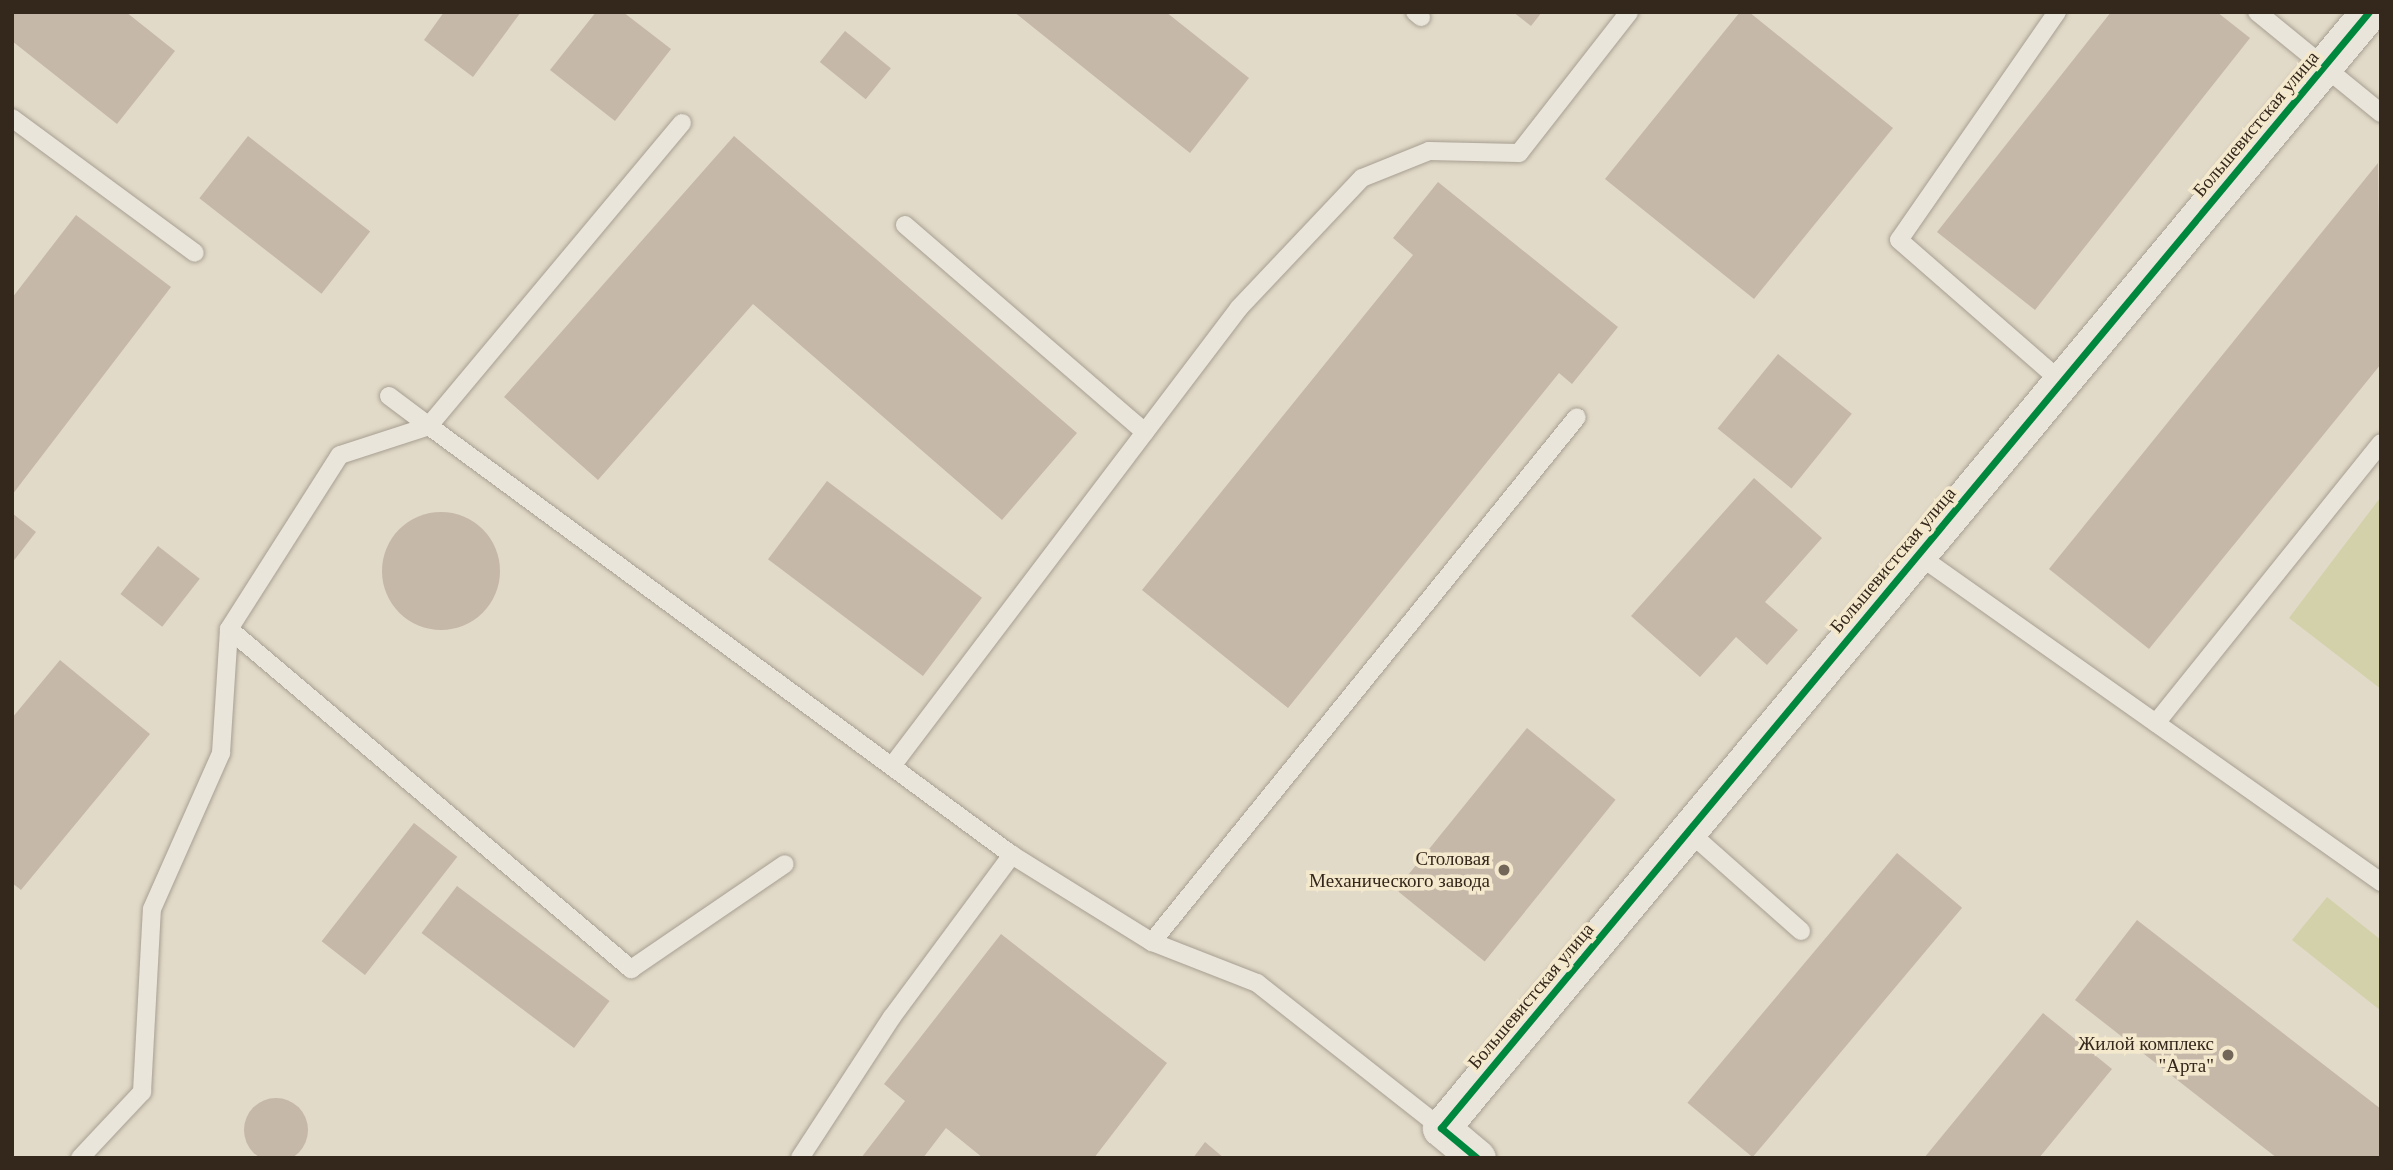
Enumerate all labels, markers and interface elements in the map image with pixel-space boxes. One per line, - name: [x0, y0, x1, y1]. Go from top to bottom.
- street label: Большевистская улица: [2188, 46, 2324, 202]
- street label: Большевистская улица: [1825, 482, 1961, 638]
- place label: Столовая Механического завода: [1309, 848, 1490, 892]
- marker: Столовая Механического завода: [1496, 862, 1512, 878]
- street label: Большевистская улица: [1463, 918, 1599, 1074]
- place label: Жилой комплекс "Арта": [2078, 1033, 2214, 1077]
- marker: Жилой комплекс "Арта": [2220, 1047, 2236, 1063]

